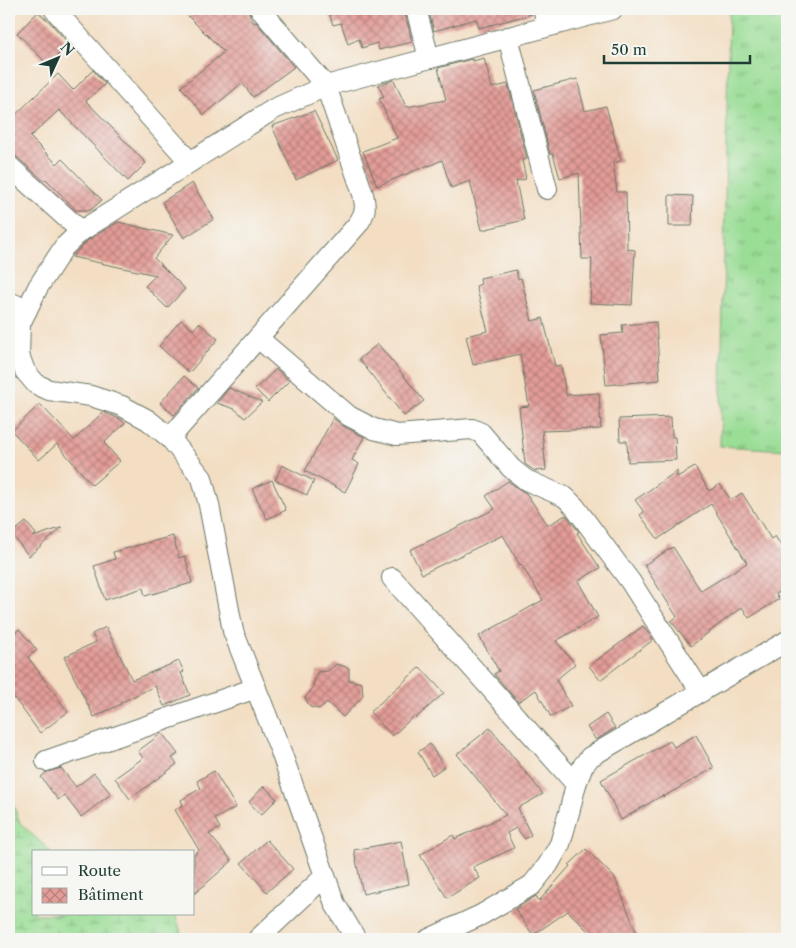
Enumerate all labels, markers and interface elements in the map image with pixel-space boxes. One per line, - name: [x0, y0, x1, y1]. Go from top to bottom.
- north arrow: [32, 32, 82, 82]
- scale bar: [604, 32, 750, 64]
- text: N: [57, 38, 78, 60]
- text: 50 m: [611, 40, 647, 59]
- legend: [32, 850, 195, 916]
- text: Route: [78, 861, 121, 880]
- text: Bâtiment: [78, 885, 144, 904]

